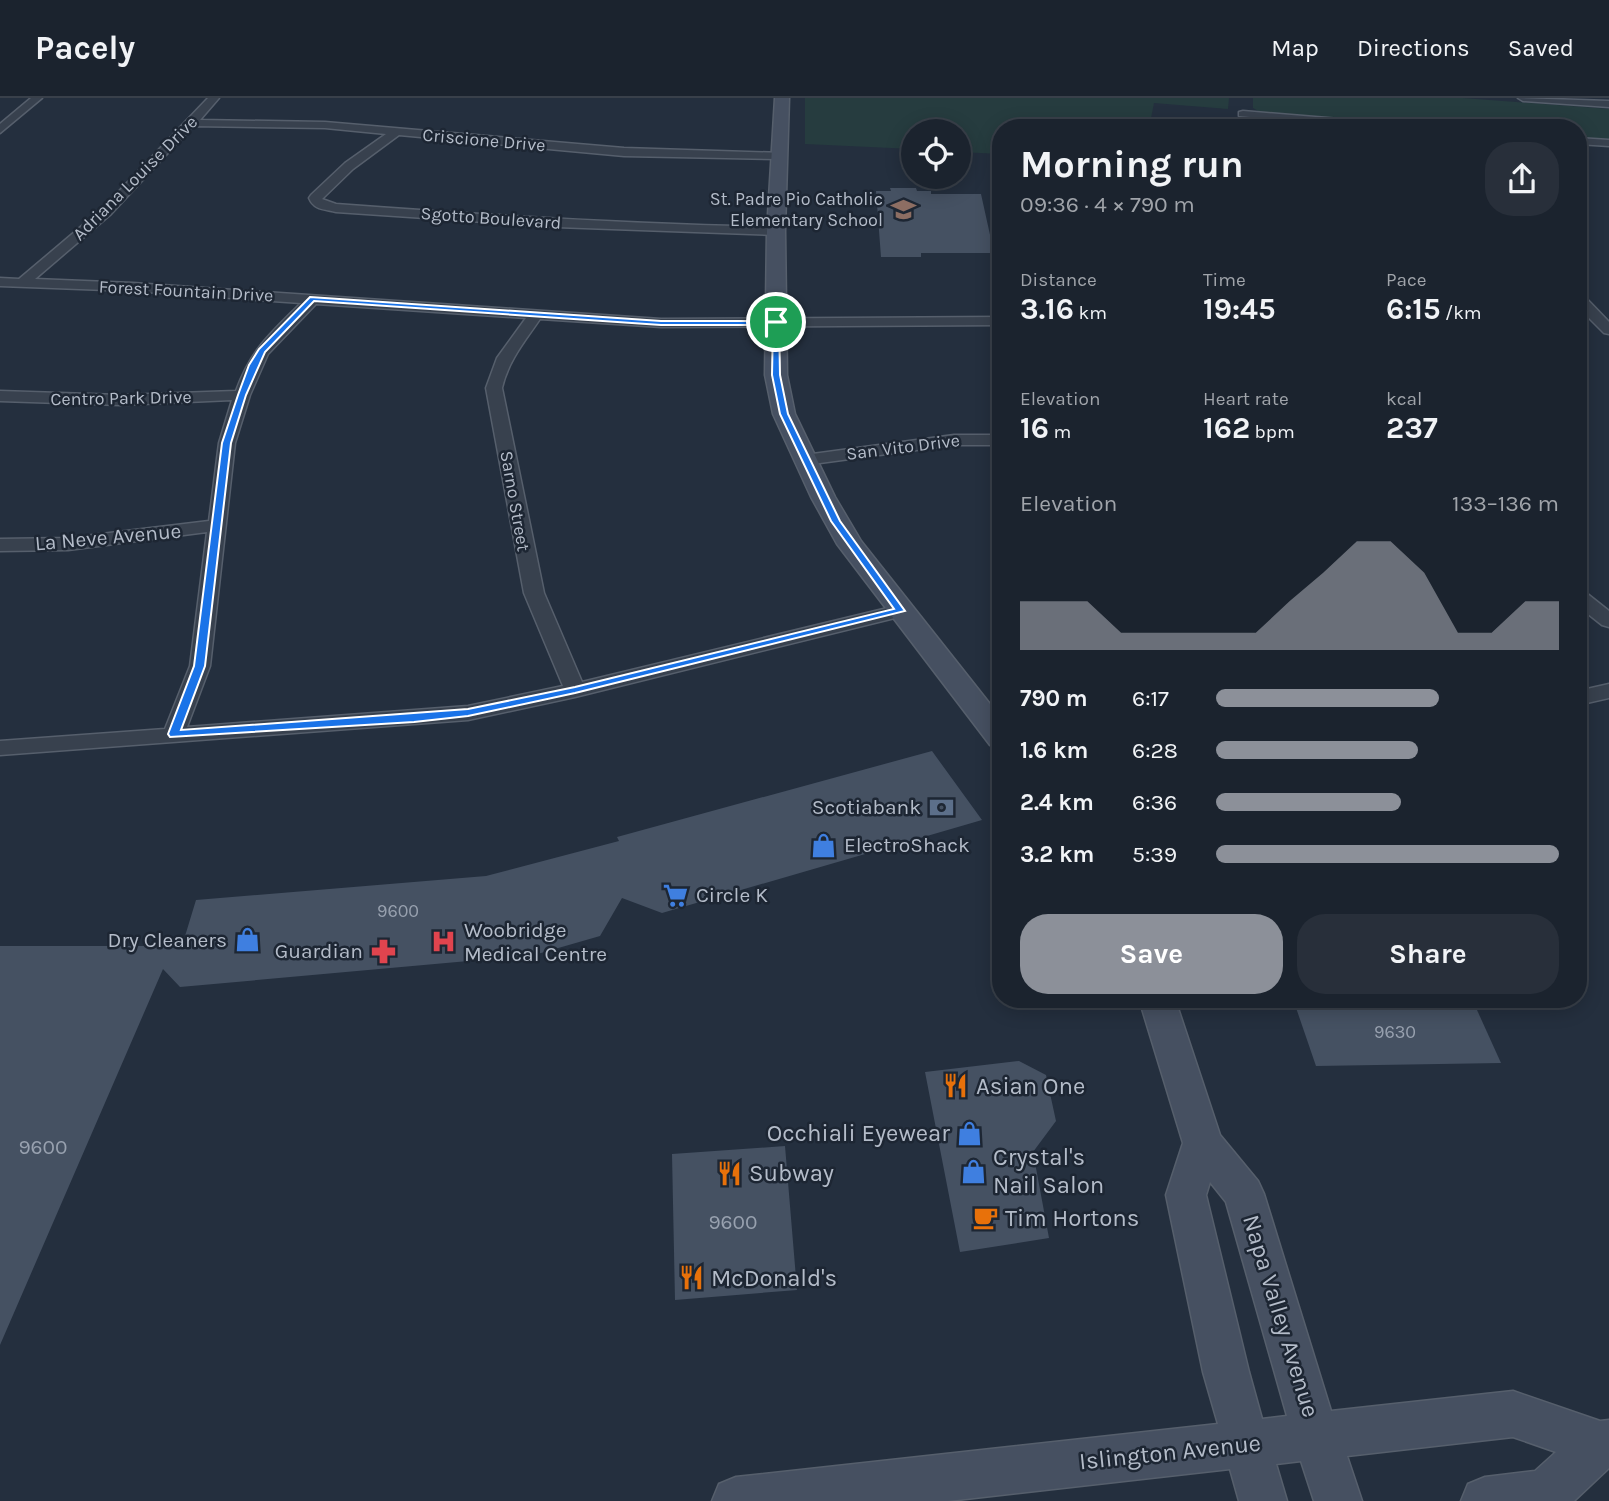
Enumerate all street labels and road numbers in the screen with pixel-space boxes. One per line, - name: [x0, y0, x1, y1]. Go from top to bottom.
- street label: Adriana Louise Drive: [68, 111, 202, 245]
- street label: Criscione Drive: [422, 124, 546, 156]
- street label: Sgotto Boulevard: [420, 202, 562, 234]
- street label: Forest Fountain Drive: [98, 275, 274, 307]
- street label: Centro Park Drive: [50, 386, 192, 410]
- street label: San Vito Drive: [845, 429, 961, 465]
- street label: Sarno Street: [495, 449, 535, 553]
- street label: La Neve Avenue: [34, 519, 182, 555]
- street label: Napa Valley Avenue: [1237, 1211, 1325, 1421]
- street label: Islington Avenue: [1078, 1429, 1262, 1475]

